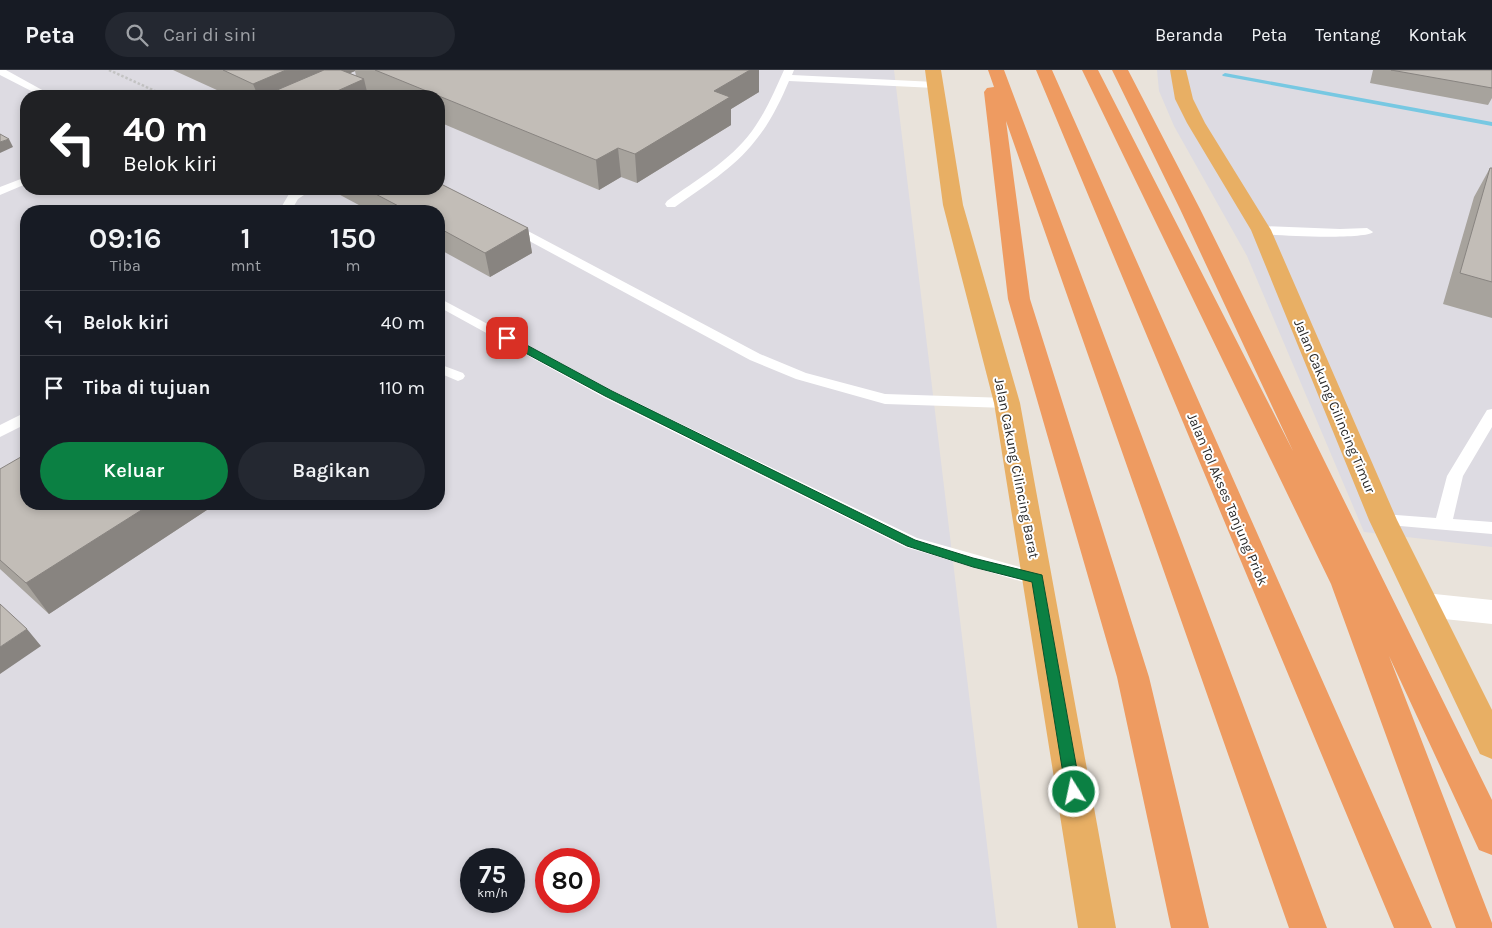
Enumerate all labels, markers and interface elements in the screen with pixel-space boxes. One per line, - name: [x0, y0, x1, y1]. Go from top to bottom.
- search box: [105, 12, 455, 57]
- text: Peta: [25, 21, 75, 49]
- icon: search: [123, 21, 151, 49]
- text: Cari di sini: [163, 24, 257, 46]
- text: Beranda: [1155, 24, 1223, 46]
- text: Peta: [1251, 24, 1287, 46]
- text: Tentang: [1315, 24, 1381, 46]
- text: Kontak: [1409, 24, 1467, 46]
- text: 40 m: [123, 109, 208, 150]
- icon: left: [40, 110, 105, 175]
- text: Belok kiri: [123, 151, 217, 177]
- text: 09:16: [89, 220, 162, 256]
- text: 1: [240, 220, 251, 256]
- text: 150: [330, 220, 376, 256]
- text: Tiba: [110, 256, 141, 275]
- text: mnt: [230, 256, 261, 275]
- text: m: [346, 256, 361, 275]
- icon: left: [40, 309, 68, 337]
- text: Belok kiri: [83, 312, 169, 334]
- text: 40 m: [381, 312, 425, 334]
- pin: [486, 317, 528, 359]
- street label: Jalan Cakung Cilincing Timur: [1290, 317, 1379, 497]
- icon: arrive: [493, 324, 521, 352]
- icon: arrive: [40, 374, 68, 402]
- street label: Jalan Cakung Cilincing Barat: [991, 376, 1042, 560]
- text: Tiba di tujuan: [83, 377, 210, 399]
- text: 110 m: [379, 377, 425, 399]
- street label: Jalan Tol Akses Tanjung Priok: [1183, 410, 1272, 588]
- button: Keluar: [40, 442, 228, 500]
- button: Bagikan: [238, 442, 425, 500]
- position arrow: [1047, 765, 1099, 817]
- speed limit sign: 80: [535, 848, 600, 913]
- text: 75: [479, 860, 506, 889]
- text: km/h: [477, 886, 508, 900]

